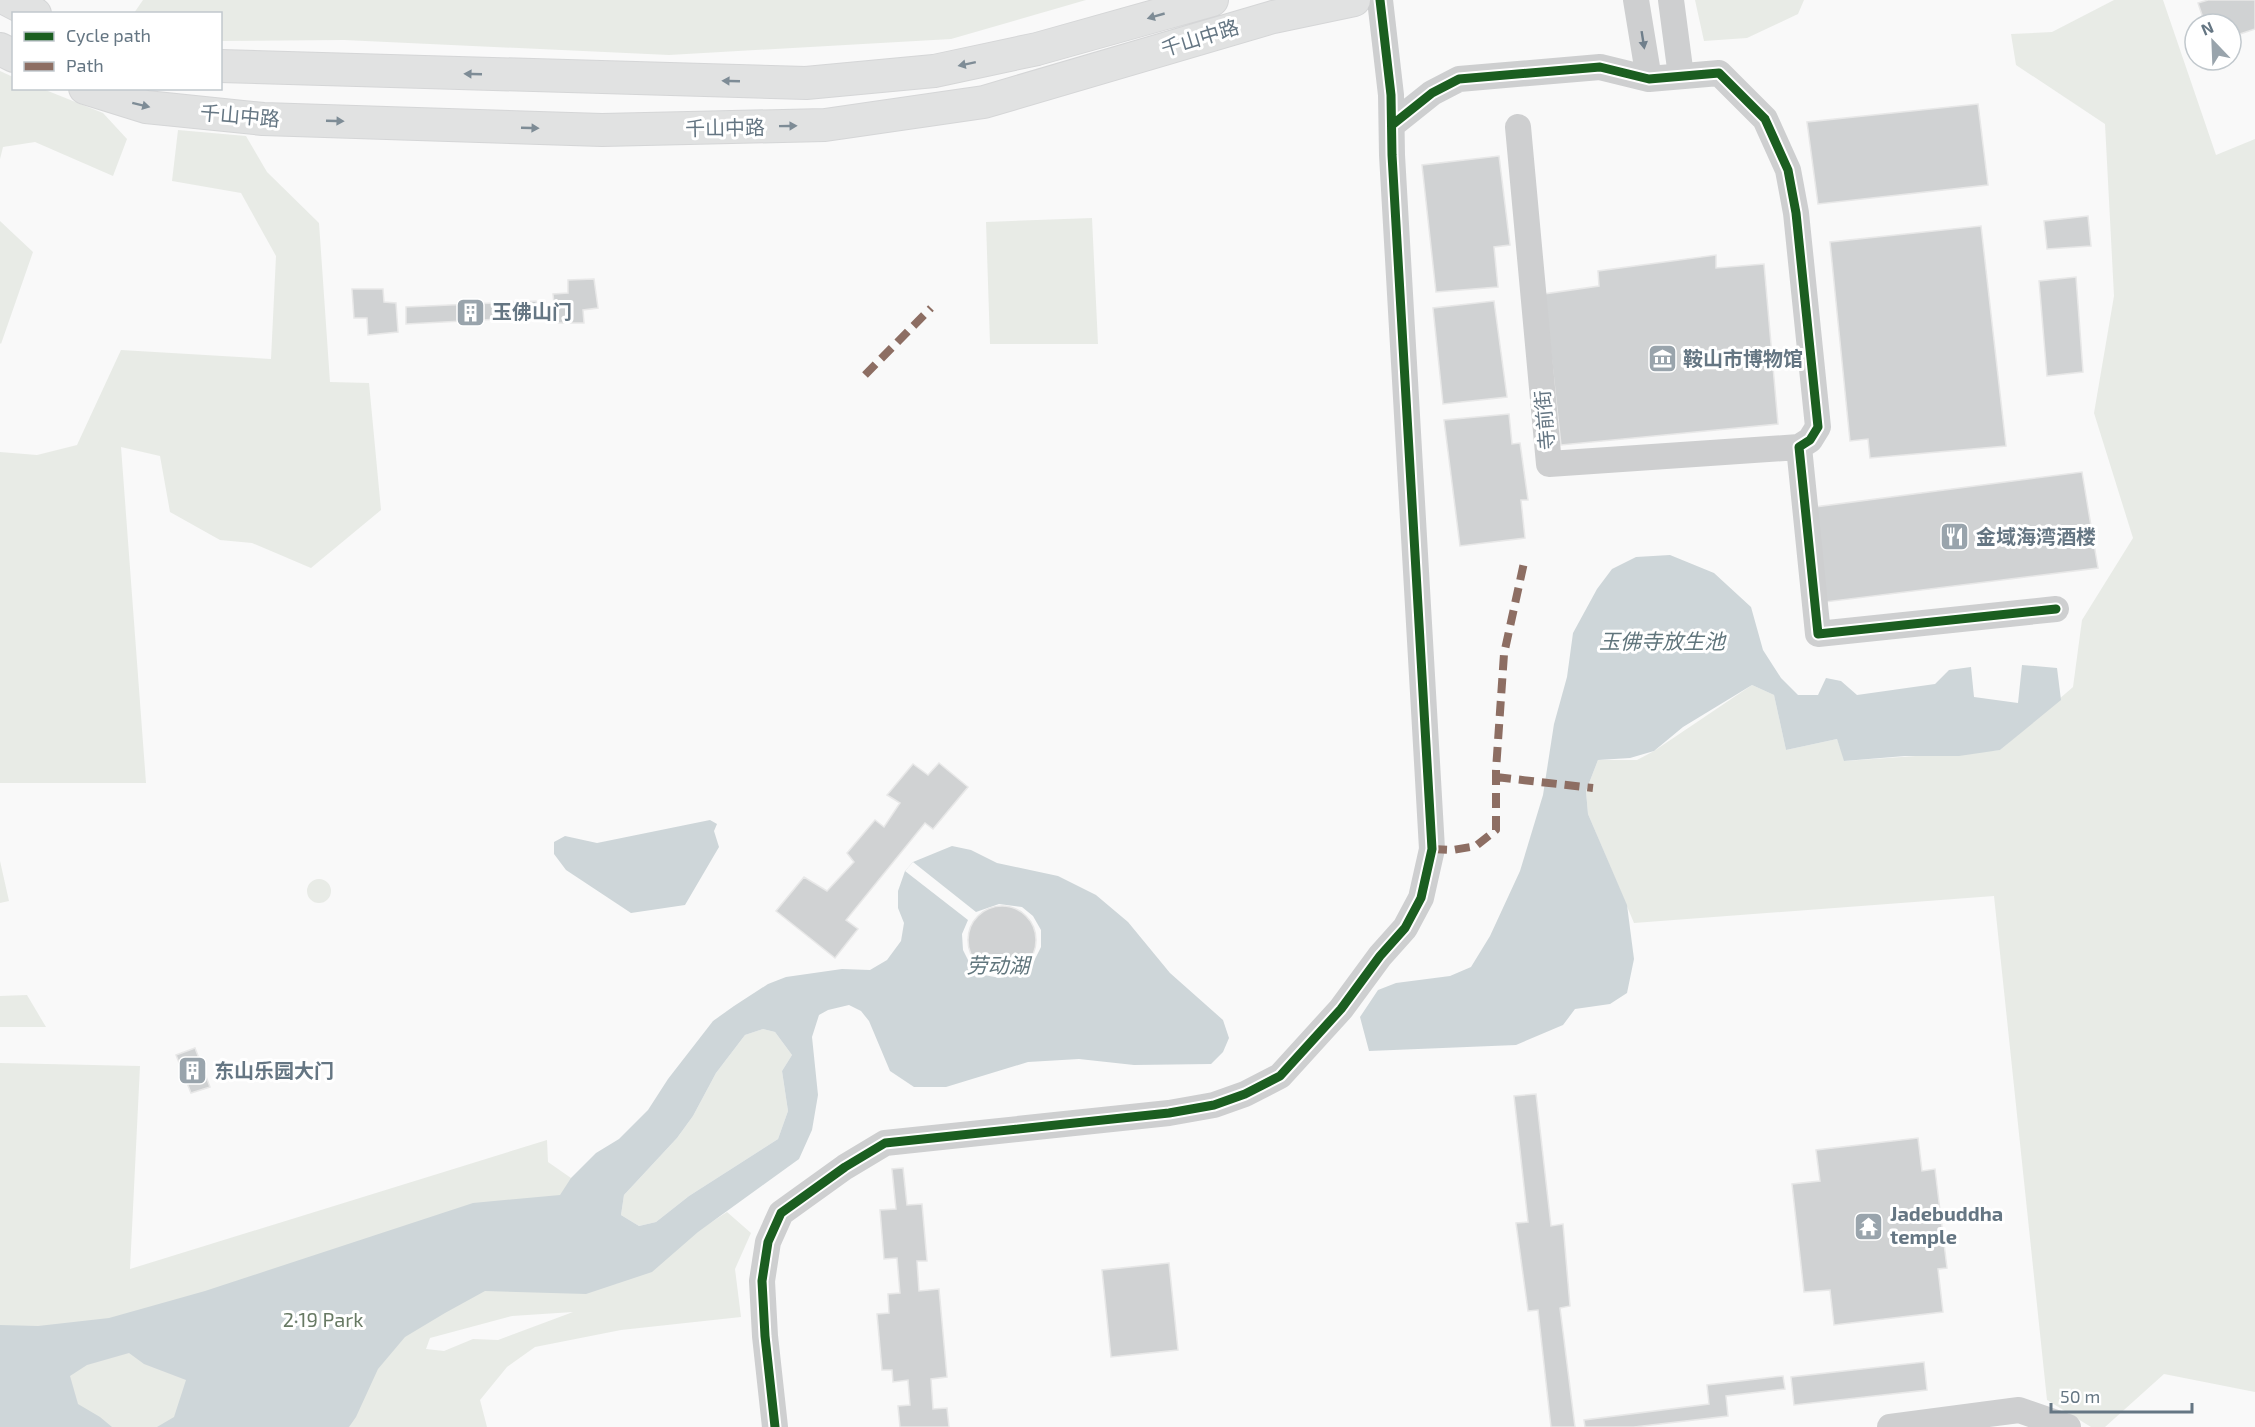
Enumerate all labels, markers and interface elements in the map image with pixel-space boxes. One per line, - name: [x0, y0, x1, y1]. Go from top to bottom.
- legend: [12, 12, 222, 90]
- one-way arrow: [1146, 12, 1164, 21]
- north arrow: [2183, 12, 2243, 72]
- street label: 千山中路: [1158, 14, 1241, 60]
- text: N: [2198, 17, 2216, 39]
- text: Cycle path: [66, 24, 151, 46]
- one-way arrow: [1638, 30, 1647, 49]
- text: Path: [66, 54, 104, 76]
- one-way arrow: [957, 60, 976, 69]
- one-way arrow: [464, 69, 483, 78]
- one-way arrow: [721, 76, 740, 85]
- street label: 千山中路: [199, 100, 281, 130]
- one-way arrow: [132, 101, 150, 111]
- street label: 千山中路: [685, 114, 765, 140]
- one-way arrow: [326, 117, 345, 126]
- one-way arrow: [778, 121, 797, 131]
- one-way arrow: [520, 123, 539, 133]
- building icon: 玉佛山门: [455, 296, 487, 328]
- place label: 玉佛山门: [492, 299, 572, 323]
- museum icon: 鞍山市博物馆: [1646, 343, 1678, 375]
- place label: 鞍山市博物馆: [1683, 346, 1803, 370]
- street label: 寺前街: [1529, 389, 1559, 451]
- restaurant icon: 金域海湾酒楼: [1939, 521, 1971, 553]
- place label: 金域海湾酒楼: [1976, 524, 2096, 548]
- water label: 玉佛寺放生池: [1599, 628, 1727, 653]
- water label: 劳动湖: [967, 952, 1032, 977]
- building icon: 东山乐园大门: [177, 1055, 209, 1087]
- place label: 东山乐园大门: [214, 1058, 334, 1082]
- place label: Jadebuddha temple: [1890, 1201, 2003, 1248]
- temple icon: Jadebuddha temple: [1853, 1210, 1885, 1242]
- park label: 2·19 Park: [283, 1307, 363, 1331]
- scale bar: [2051, 1376, 2192, 1414]
- text: 50 m: [2060, 1385, 2100, 1407]

